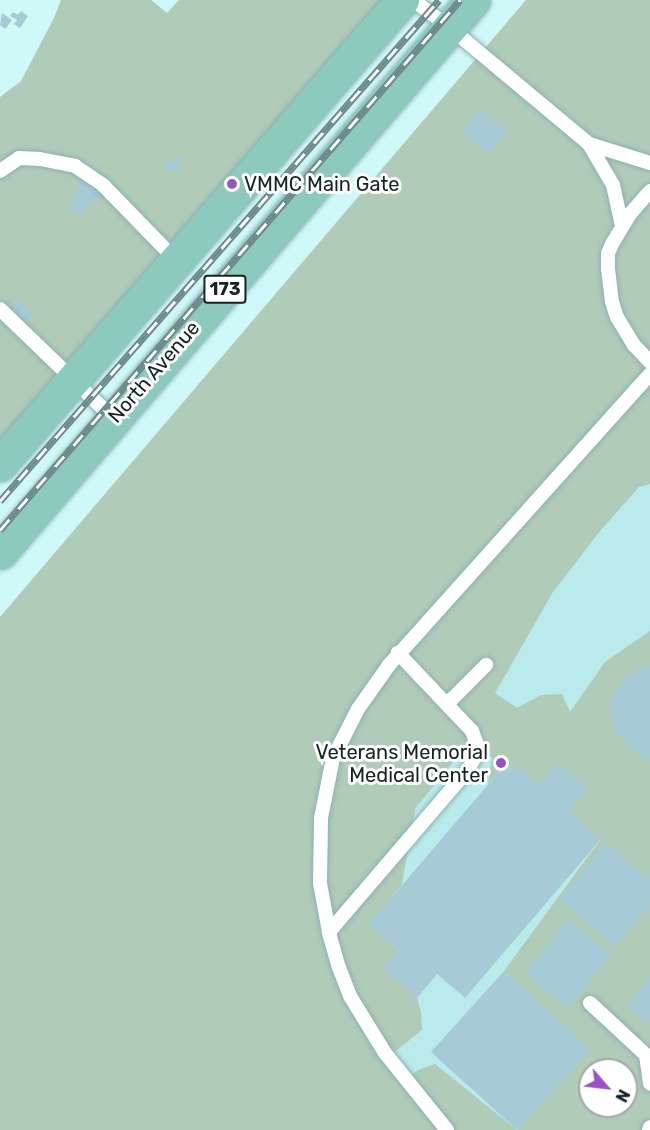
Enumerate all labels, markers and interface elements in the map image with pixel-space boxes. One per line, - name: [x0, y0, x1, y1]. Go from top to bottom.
- place label: VMMC Main Gate: [244, 172, 399, 196]
- marker: VMMC Main Gate: [225, 177, 239, 191]
- road number: 173: [202, 274, 248, 304]
- street label: North Avenue: [103, 316, 205, 428]
- place label: Veterans Memorial Medical Center: [315, 740, 488, 787]
- marker: Veterans Memorial Medical Center: [492, 754, 510, 772]
- north arrow: [578, 1058, 638, 1118]
- text: N: [611, 1086, 634, 1105]

